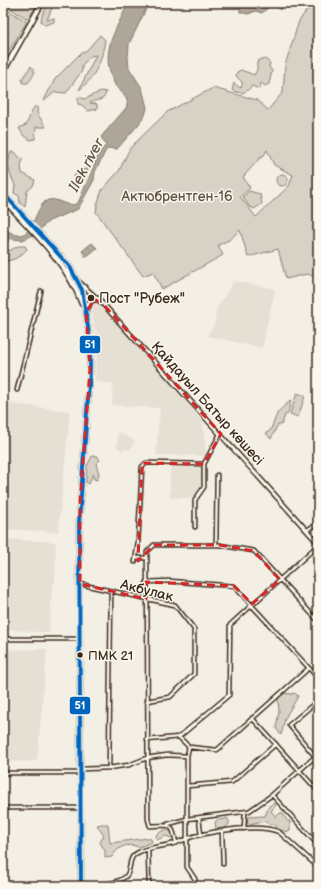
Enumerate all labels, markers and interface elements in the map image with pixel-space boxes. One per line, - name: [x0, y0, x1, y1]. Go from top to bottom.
- water label: Ilek river: [64, 134, 109, 196]
- park label: Актюбрентген-16: [121, 188, 233, 205]
- place label: Пост "Рубеж": [99, 290, 185, 307]
- marker: Пост "Рубеж": [86, 293, 96, 303]
- line badge: 51: [79, 335, 101, 354]
- text: 51: [85, 338, 95, 351]
- street label: Қайдауыл Батыр көшесі: [148, 338, 268, 469]
- street label: Акбулак: [118, 575, 176, 605]
- place label: ПМК 21: [88, 648, 133, 664]
- marker: ПМК 21: [75, 650, 85, 660]
- line badge: 51: [69, 696, 91, 715]
- text: 51: [75, 699, 85, 712]

